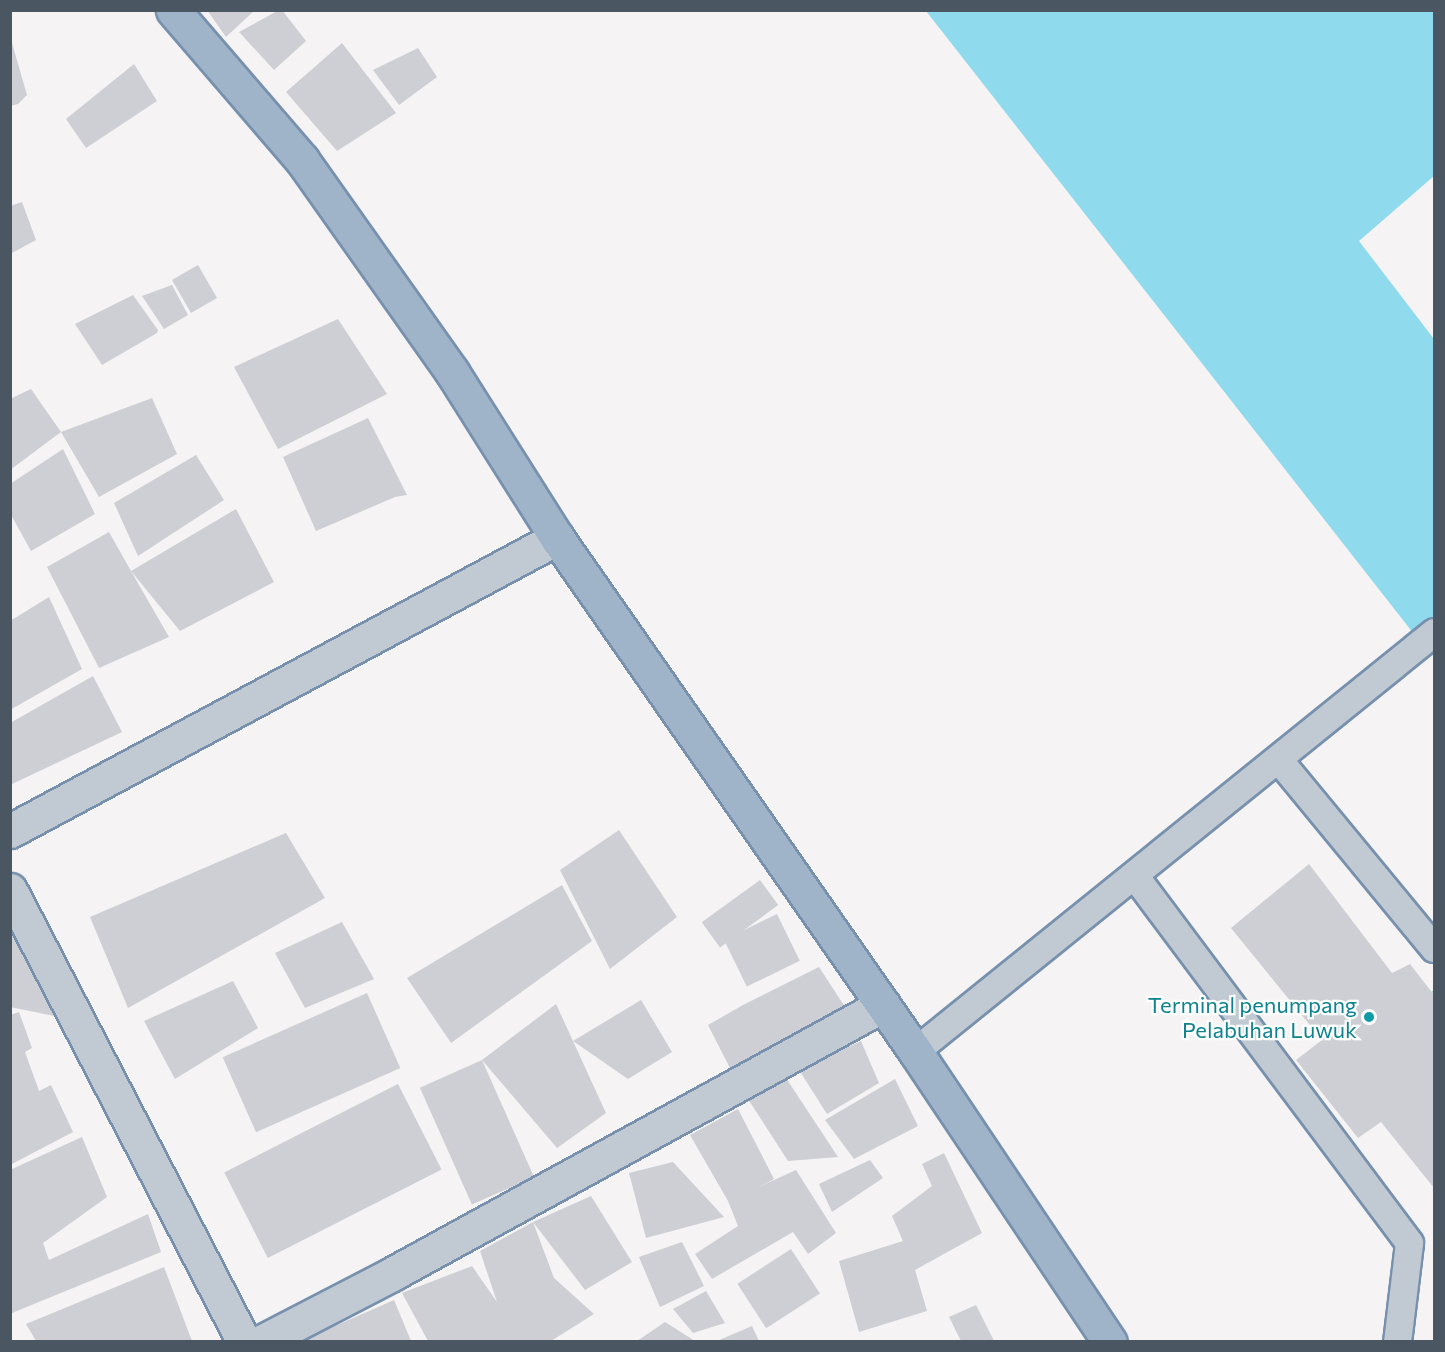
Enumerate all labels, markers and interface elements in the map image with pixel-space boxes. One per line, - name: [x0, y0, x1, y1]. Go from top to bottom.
- place label: Terminal penumpang Pelabuhan Luwuk: [1148, 991, 1357, 1042]
- marker: Terminal penumpang Pelabuhan Luwuk: [1362, 1010, 1376, 1024]

